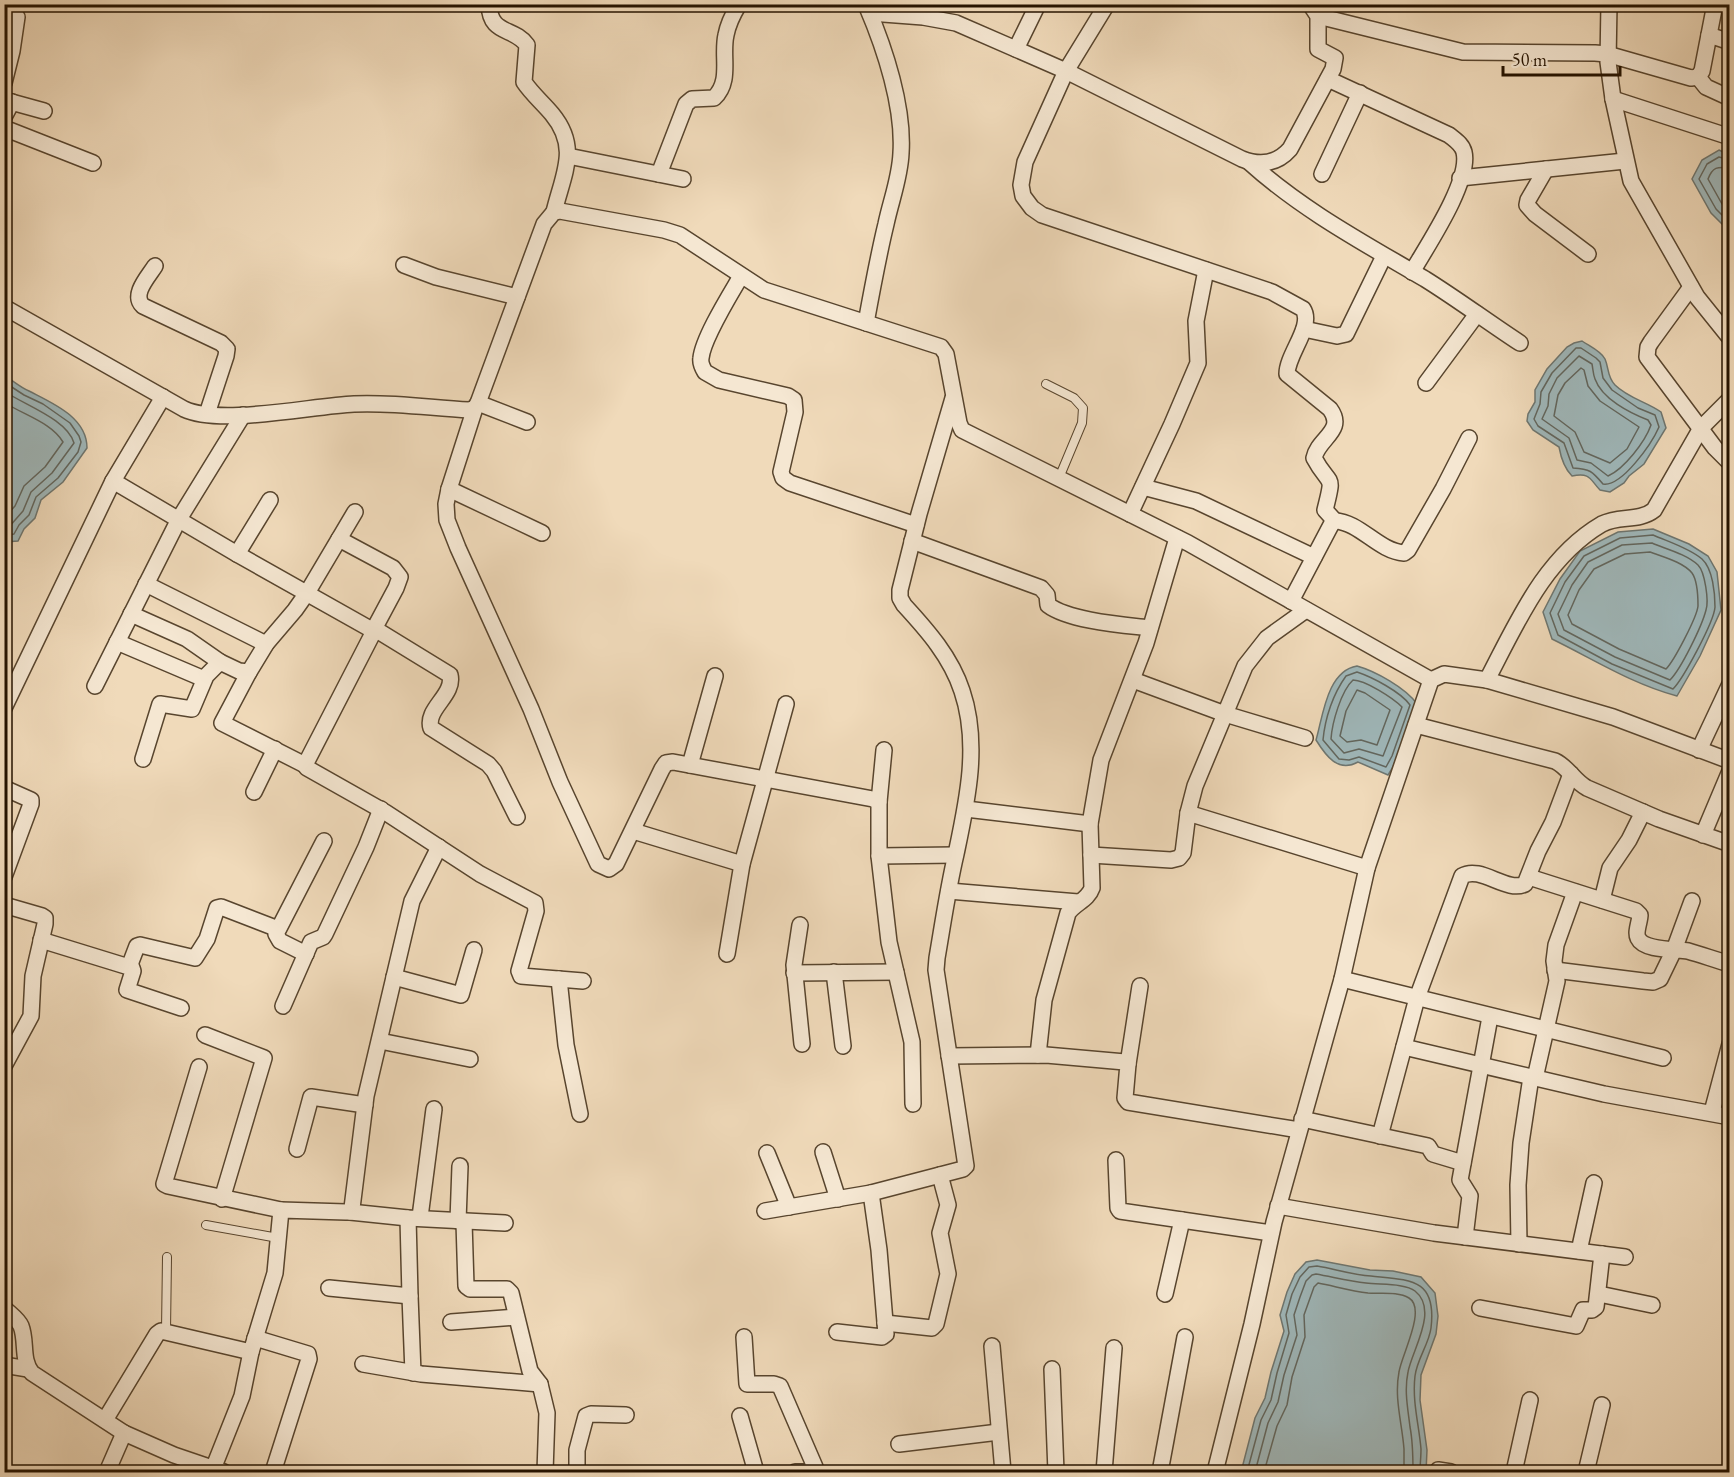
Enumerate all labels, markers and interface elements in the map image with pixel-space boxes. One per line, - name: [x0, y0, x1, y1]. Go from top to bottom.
- scale bar: [1503, 39, 1620, 77]
- text: 50 m: [1512, 48, 1547, 71]

